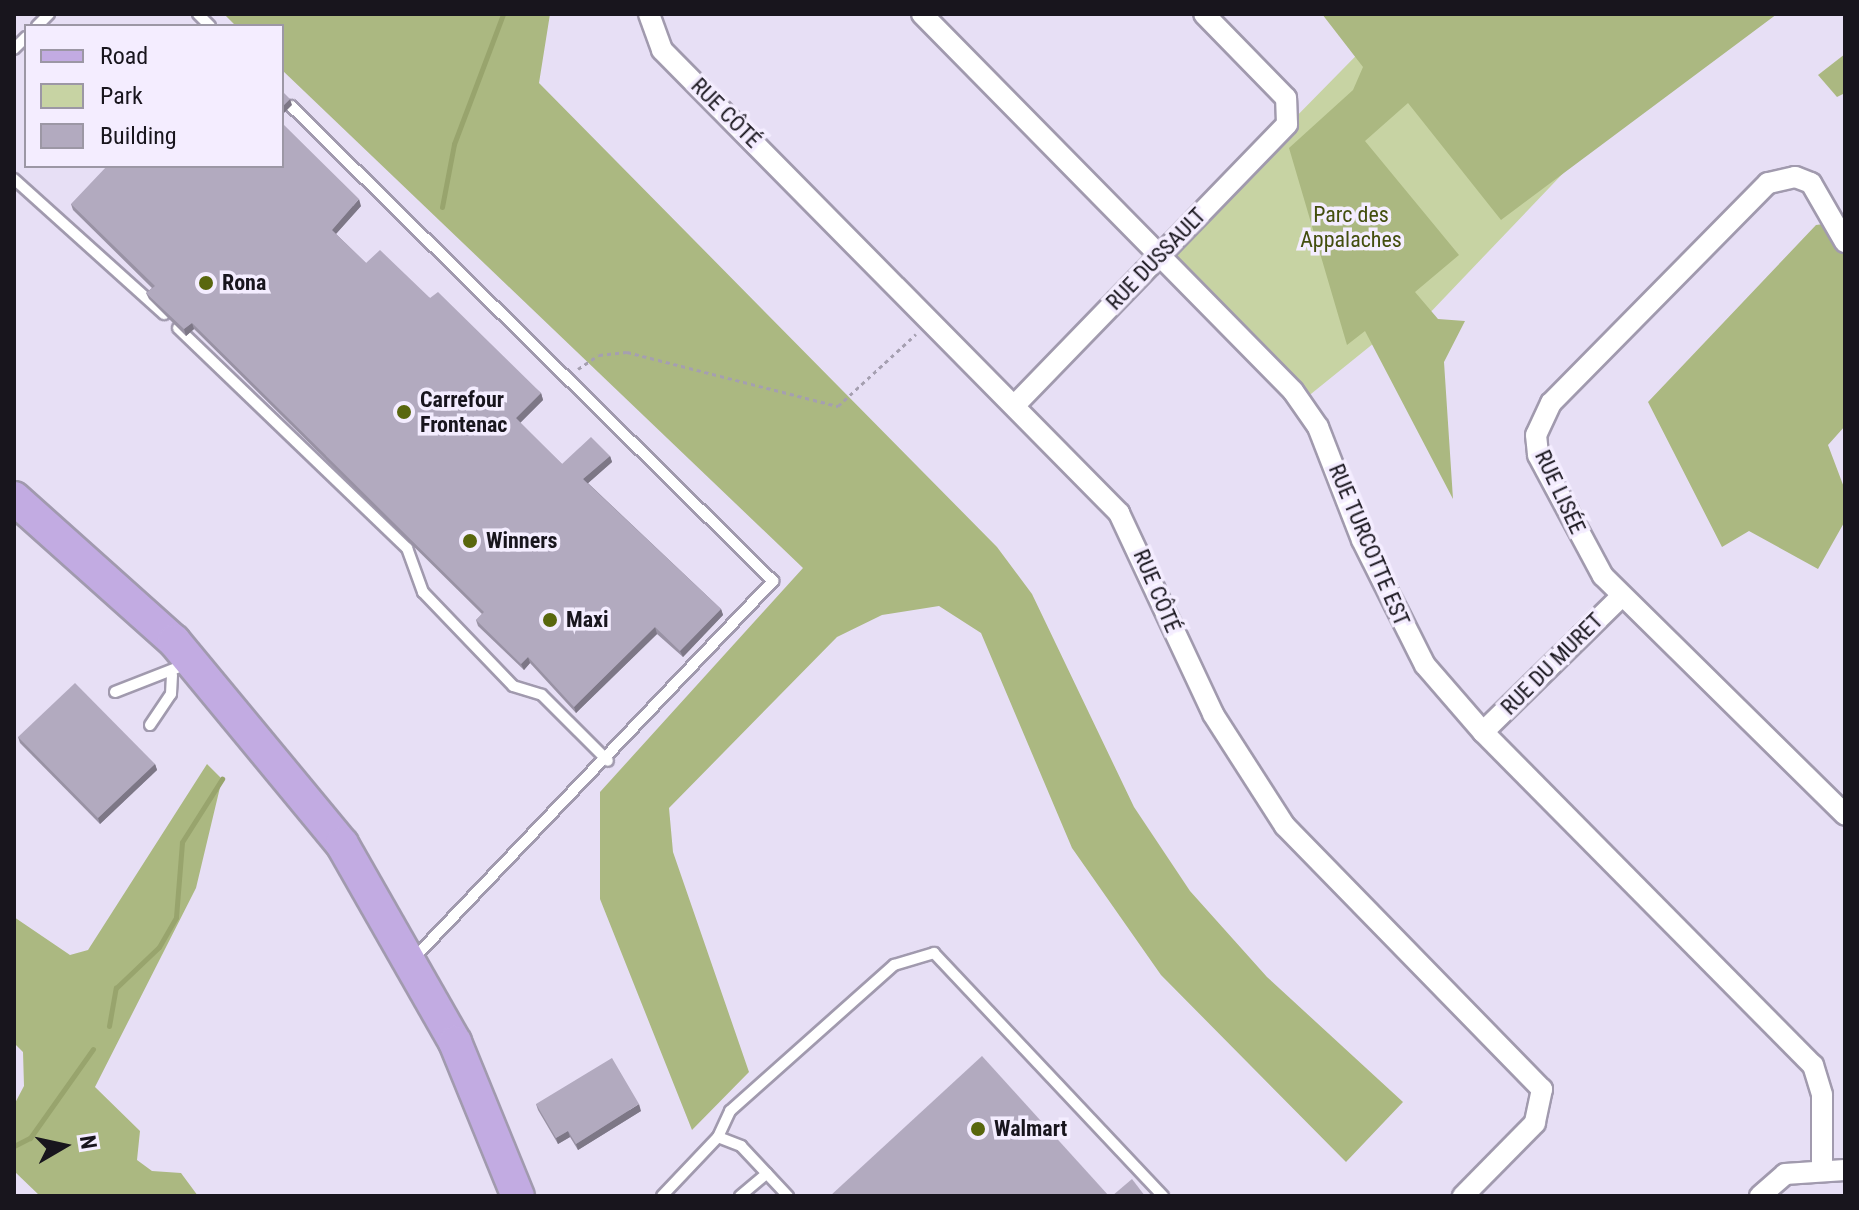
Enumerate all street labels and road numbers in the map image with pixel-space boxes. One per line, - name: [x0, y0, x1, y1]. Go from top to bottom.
- street label: RUE CÔTÉ: [686, 73, 766, 153]
- street label: RUE DUSSAULT: [1101, 203, 1211, 315]
- street label: RUE LISÉE: [1529, 446, 1591, 538]
- street label: RUE TURCOTTE EST: [1323, 460, 1415, 630]
- street label: RUE CÔTÉ: [1128, 545, 1186, 637]
- street label: RUE DU MURET: [1496, 608, 1608, 720]

